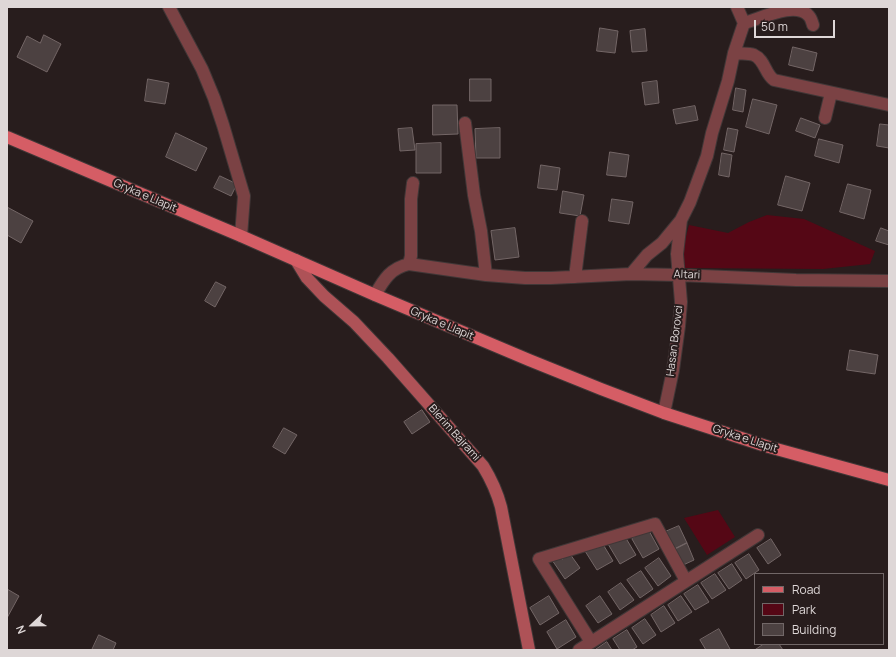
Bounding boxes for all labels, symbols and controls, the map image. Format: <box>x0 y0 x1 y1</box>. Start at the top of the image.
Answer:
scale bar <box>756 12 837 38</box>
text: 50 m <box>761 18 788 35</box>
street label: Gryka e Llapit <box>111 177 179 215</box>
street label: Altari <box>673 268 701 282</box>
street label: Gryka e Llapit <box>408 305 476 343</box>
street label: Hasan Borovci <box>664 305 686 377</box>
street label: Blerim Bajrami <box>425 402 483 464</box>
street label: Gryka e Llapit <box>711 422 779 456</box>
legend <box>754 573 884 645</box>
text: Road <box>792 581 820 598</box>
text: Park <box>792 601 816 618</box>
north arrow <box>12 605 52 645</box>
text: Building <box>792 621 836 638</box>
text: N <box>12 623 29 636</box>

